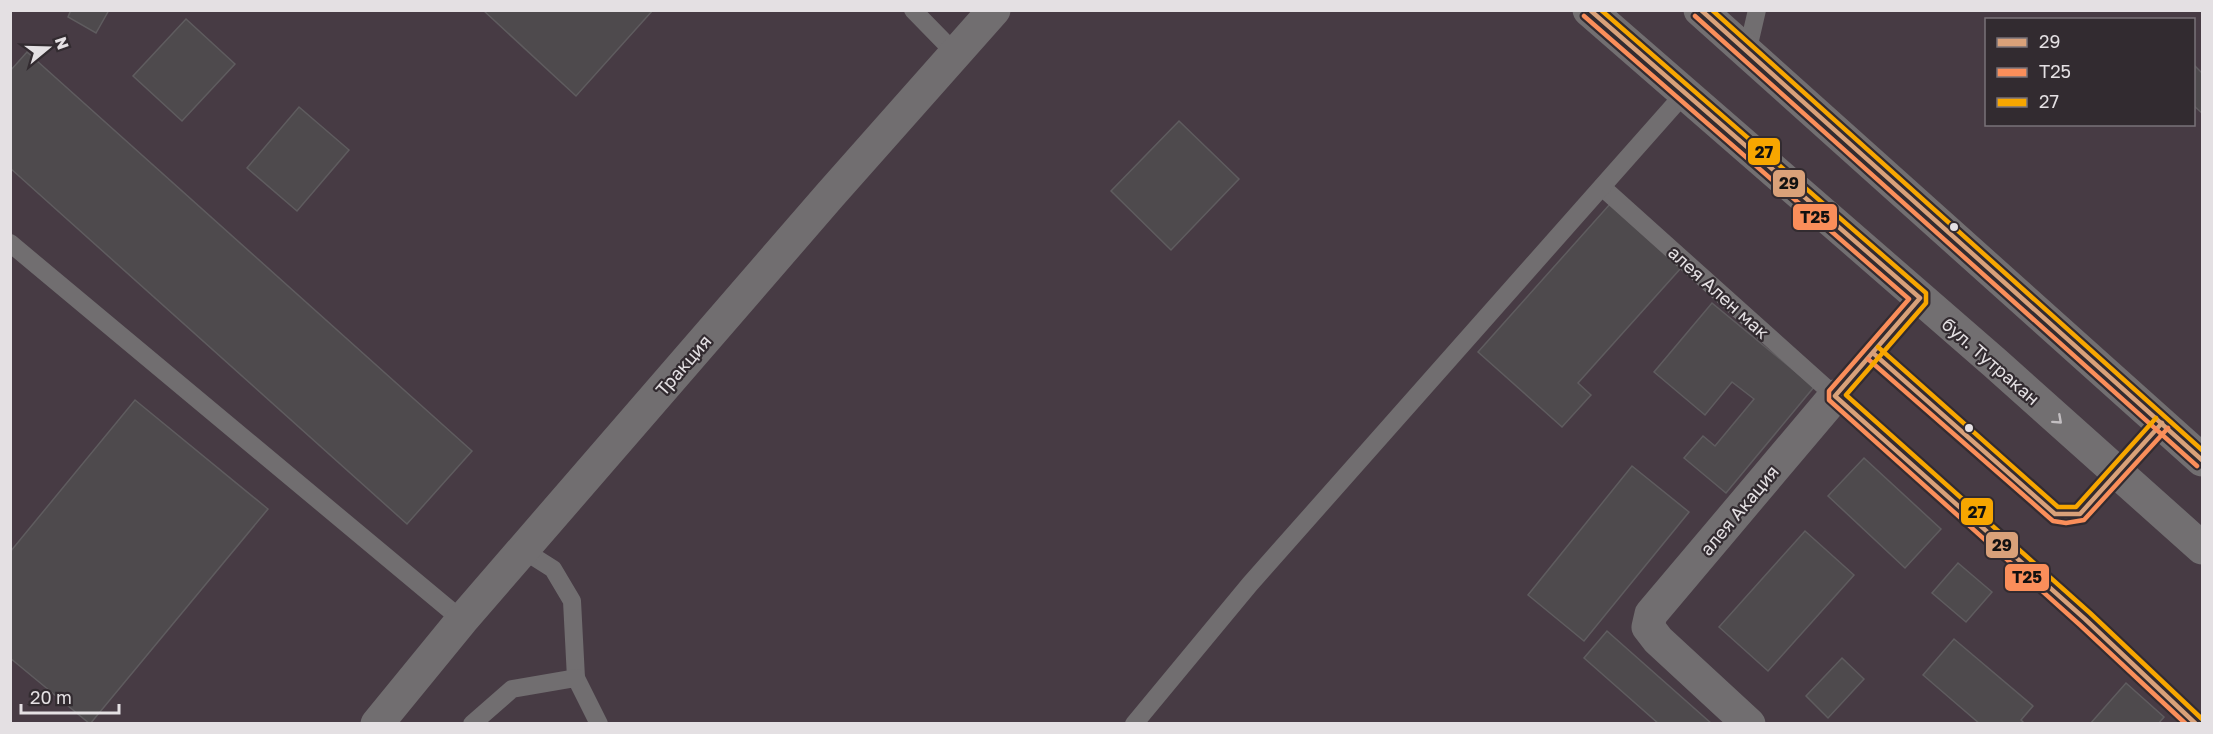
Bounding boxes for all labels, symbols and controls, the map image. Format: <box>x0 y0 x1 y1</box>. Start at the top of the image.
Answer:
north arrow <box>18 18 78 78</box>
legend <box>1985 18 2195 126</box>
text: 29 <box>2039 30 2060 52</box>
text: N <box>51 34 74 52</box>
text: Т25 <box>2039 60 2071 82</box>
text: 27 <box>2039 90 2059 112</box>
line badge: 27 <box>1747 137 1781 166</box>
text: 27 <box>1755 142 1774 162</box>
line badge: 29 <box>1772 169 1806 198</box>
text: 29 <box>1779 173 1799 193</box>
line badge: Т25 <box>1792 203 1838 231</box>
text: Т25 <box>1800 207 1830 227</box>
unlabelled marker <box>1948 221 1960 233</box>
street label: алея Ален мак <box>1664 241 1774 343</box>
street label: бул. Тутракан <box>1938 313 2044 409</box>
street label: Тракция <box>651 330 715 400</box>
one-way arrow <box>2051 413 2062 424</box>
unlabelled marker <box>1963 422 1975 434</box>
street label: алея Акация <box>1695 461 1783 559</box>
line badge: 27 <box>1960 497 1994 526</box>
text: 27 <box>1968 502 1987 522</box>
line badge: 29 <box>1985 531 2019 559</box>
text: 29 <box>1992 535 2012 555</box>
line badge: Т25 <box>2004 563 2050 592</box>
text: Т25 <box>2012 567 2042 587</box>
scale bar <box>21 677 118 715</box>
text: 20 m <box>30 686 72 708</box>

